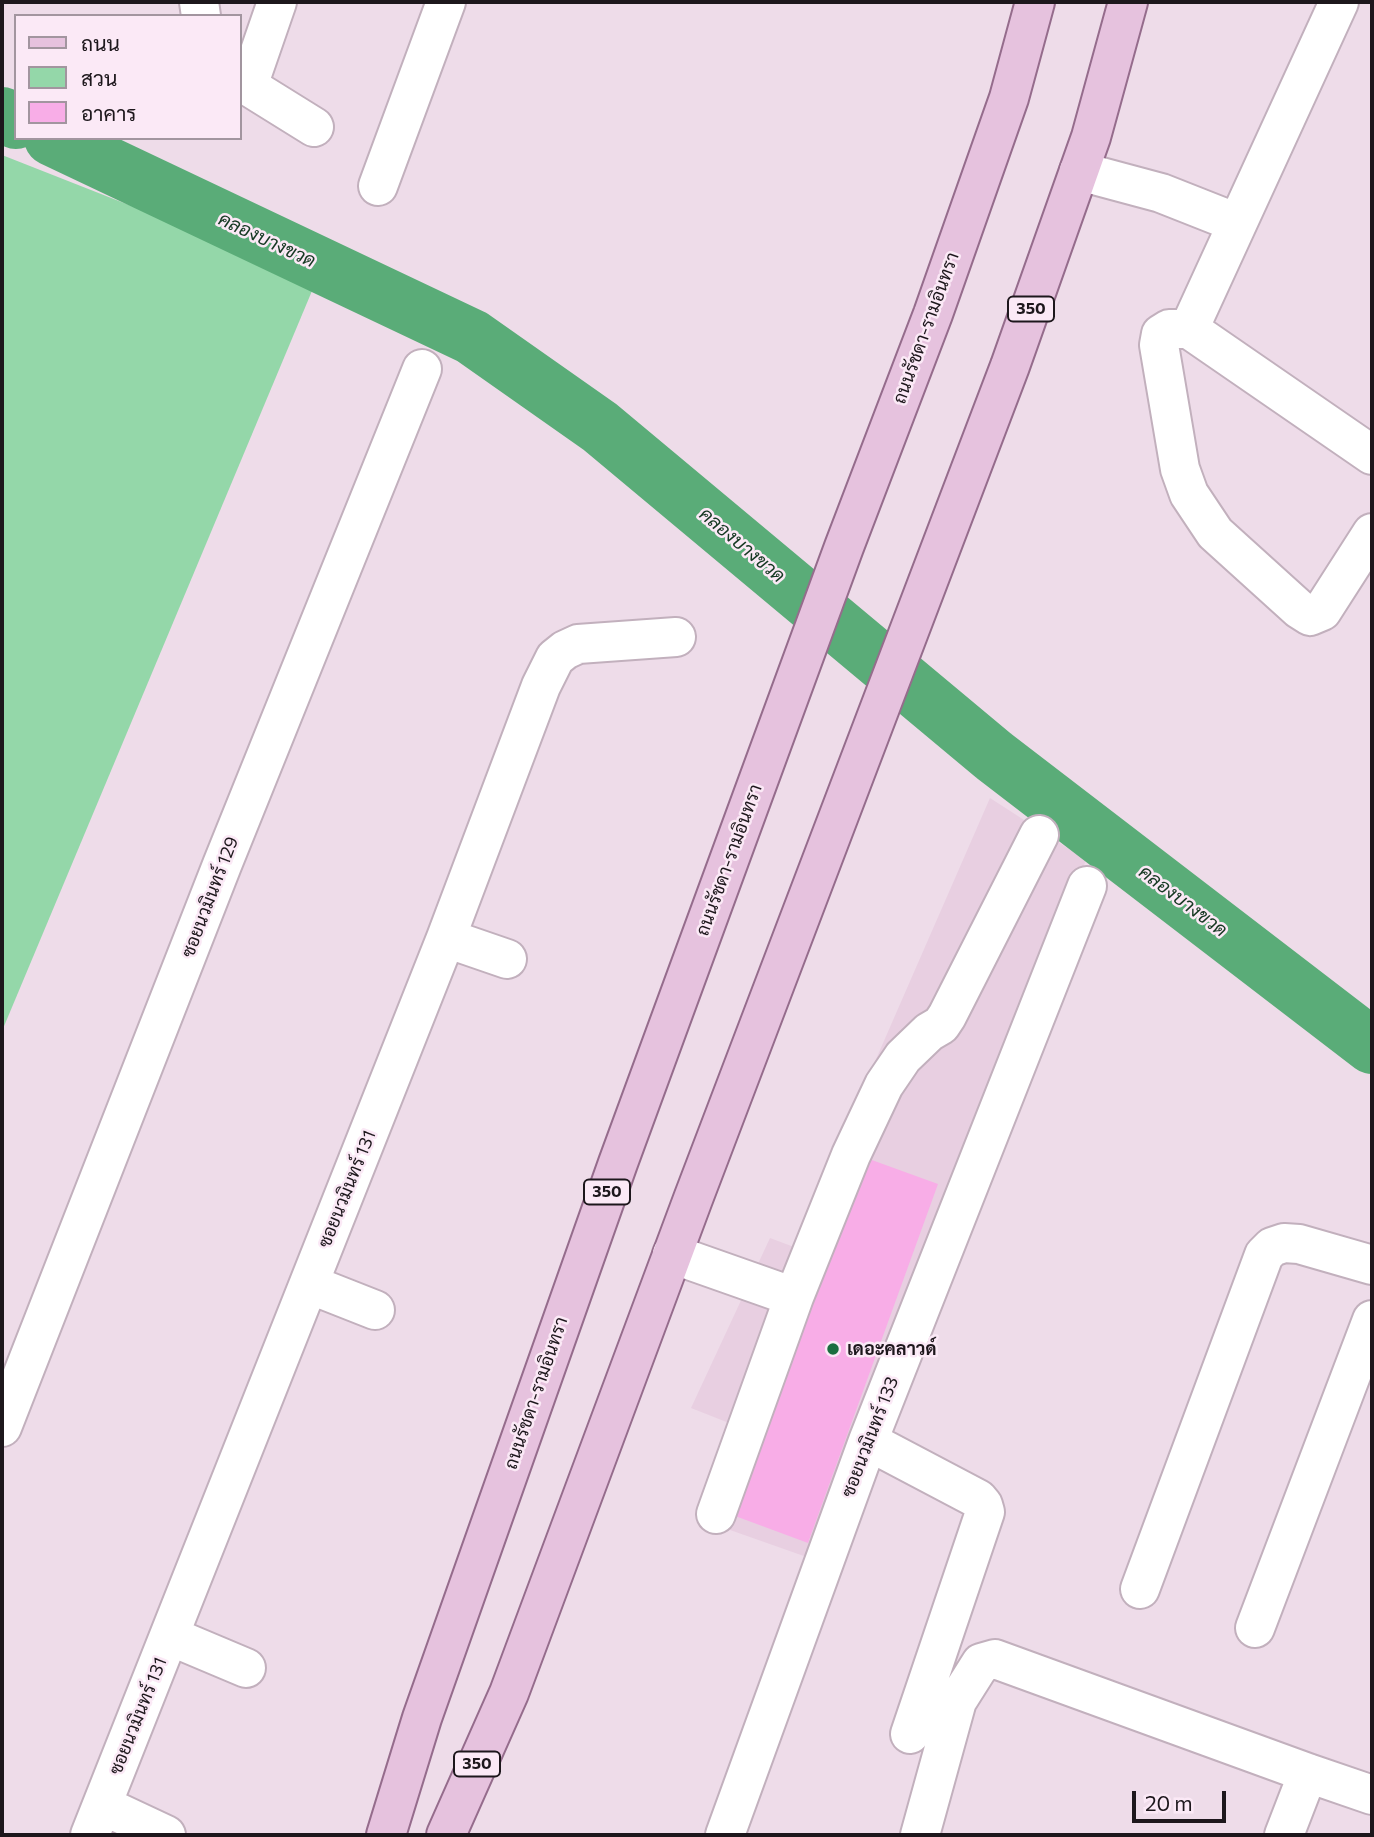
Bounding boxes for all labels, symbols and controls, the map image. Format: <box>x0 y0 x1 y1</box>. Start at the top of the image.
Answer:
legend <box>14 14 242 140</box>
text: ถนน <box>81 30 120 55</box>
text: สวน <box>81 65 117 90</box>
text: อาคาร <box>81 100 137 125</box>
water label: คลองบางขวด <box>215 208 319 272</box>
street label: ถนนรัชดา-รามอินทรา <box>889 249 963 407</box>
road number: 350 <box>1008 296 1054 322</box>
water label: คลองบางขวด <box>695 503 789 587</box>
street label: ถนนรัชดา-รามอินทรา <box>692 781 766 939</box>
street label: ซอยนวมินทร์ 129 <box>177 834 243 960</box>
water label: คลองบางขวด <box>1134 860 1232 942</box>
street label: ซอยนวมินทร์ 131 <box>314 1127 380 1251</box>
road number: 350 <box>584 1180 630 1204</box>
street label: ถนนรัชดา-รามอินทรา <box>500 1314 572 1472</box>
place label: เดอะคลาวด์ <box>847 1338 936 1360</box>
marker: เดอะคลาวด์ <box>825 1341 841 1357</box>
street label: ซอยนวมินทร์ 133 <box>837 1374 903 1500</box>
street label: ซอยนวมินทร์ 131 <box>105 1654 171 1778</box>
road number: 350 <box>454 1752 500 1776</box>
scale bar <box>1136 1778 1230 1822</box>
text: 20 m <box>1145 1790 1193 1815</box>

